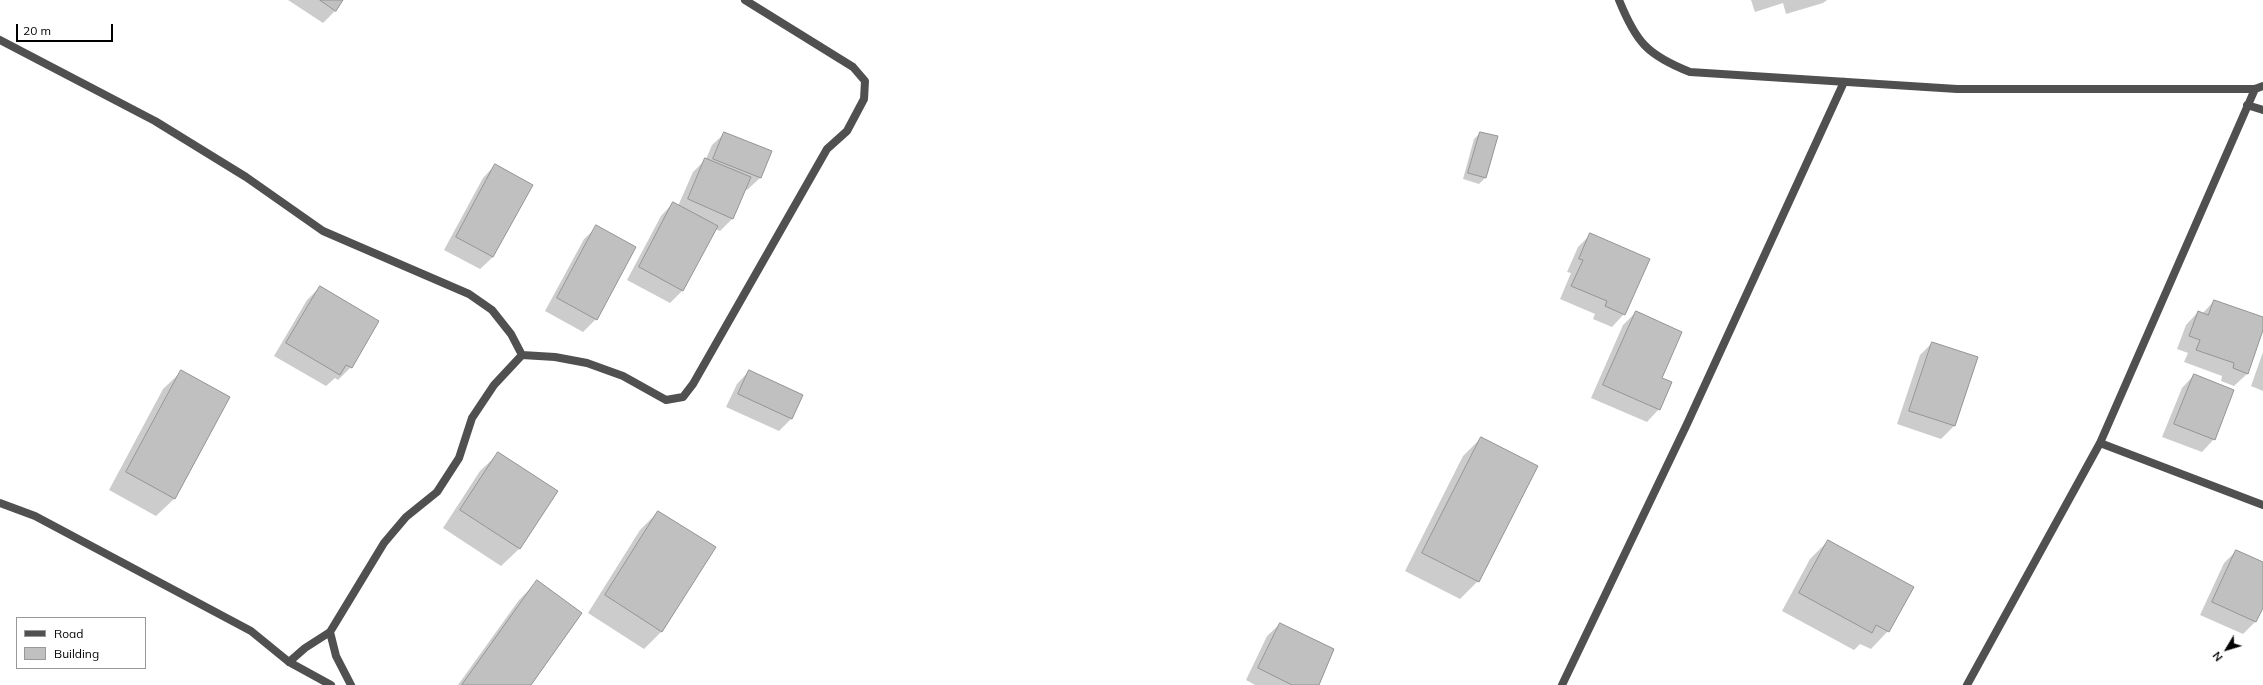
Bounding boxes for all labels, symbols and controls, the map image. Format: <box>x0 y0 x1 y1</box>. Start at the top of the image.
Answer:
scale bar <box>18 16 115 42</box>
text: 20 m <box>23 23 51 38</box>
legend <box>16 617 146 669</box>
text: Road <box>54 626 83 641</box>
north arrow <box>2207 629 2247 669</box>
text: Building <box>54 646 99 661</box>
text: N <box>2209 649 2226 664</box>

